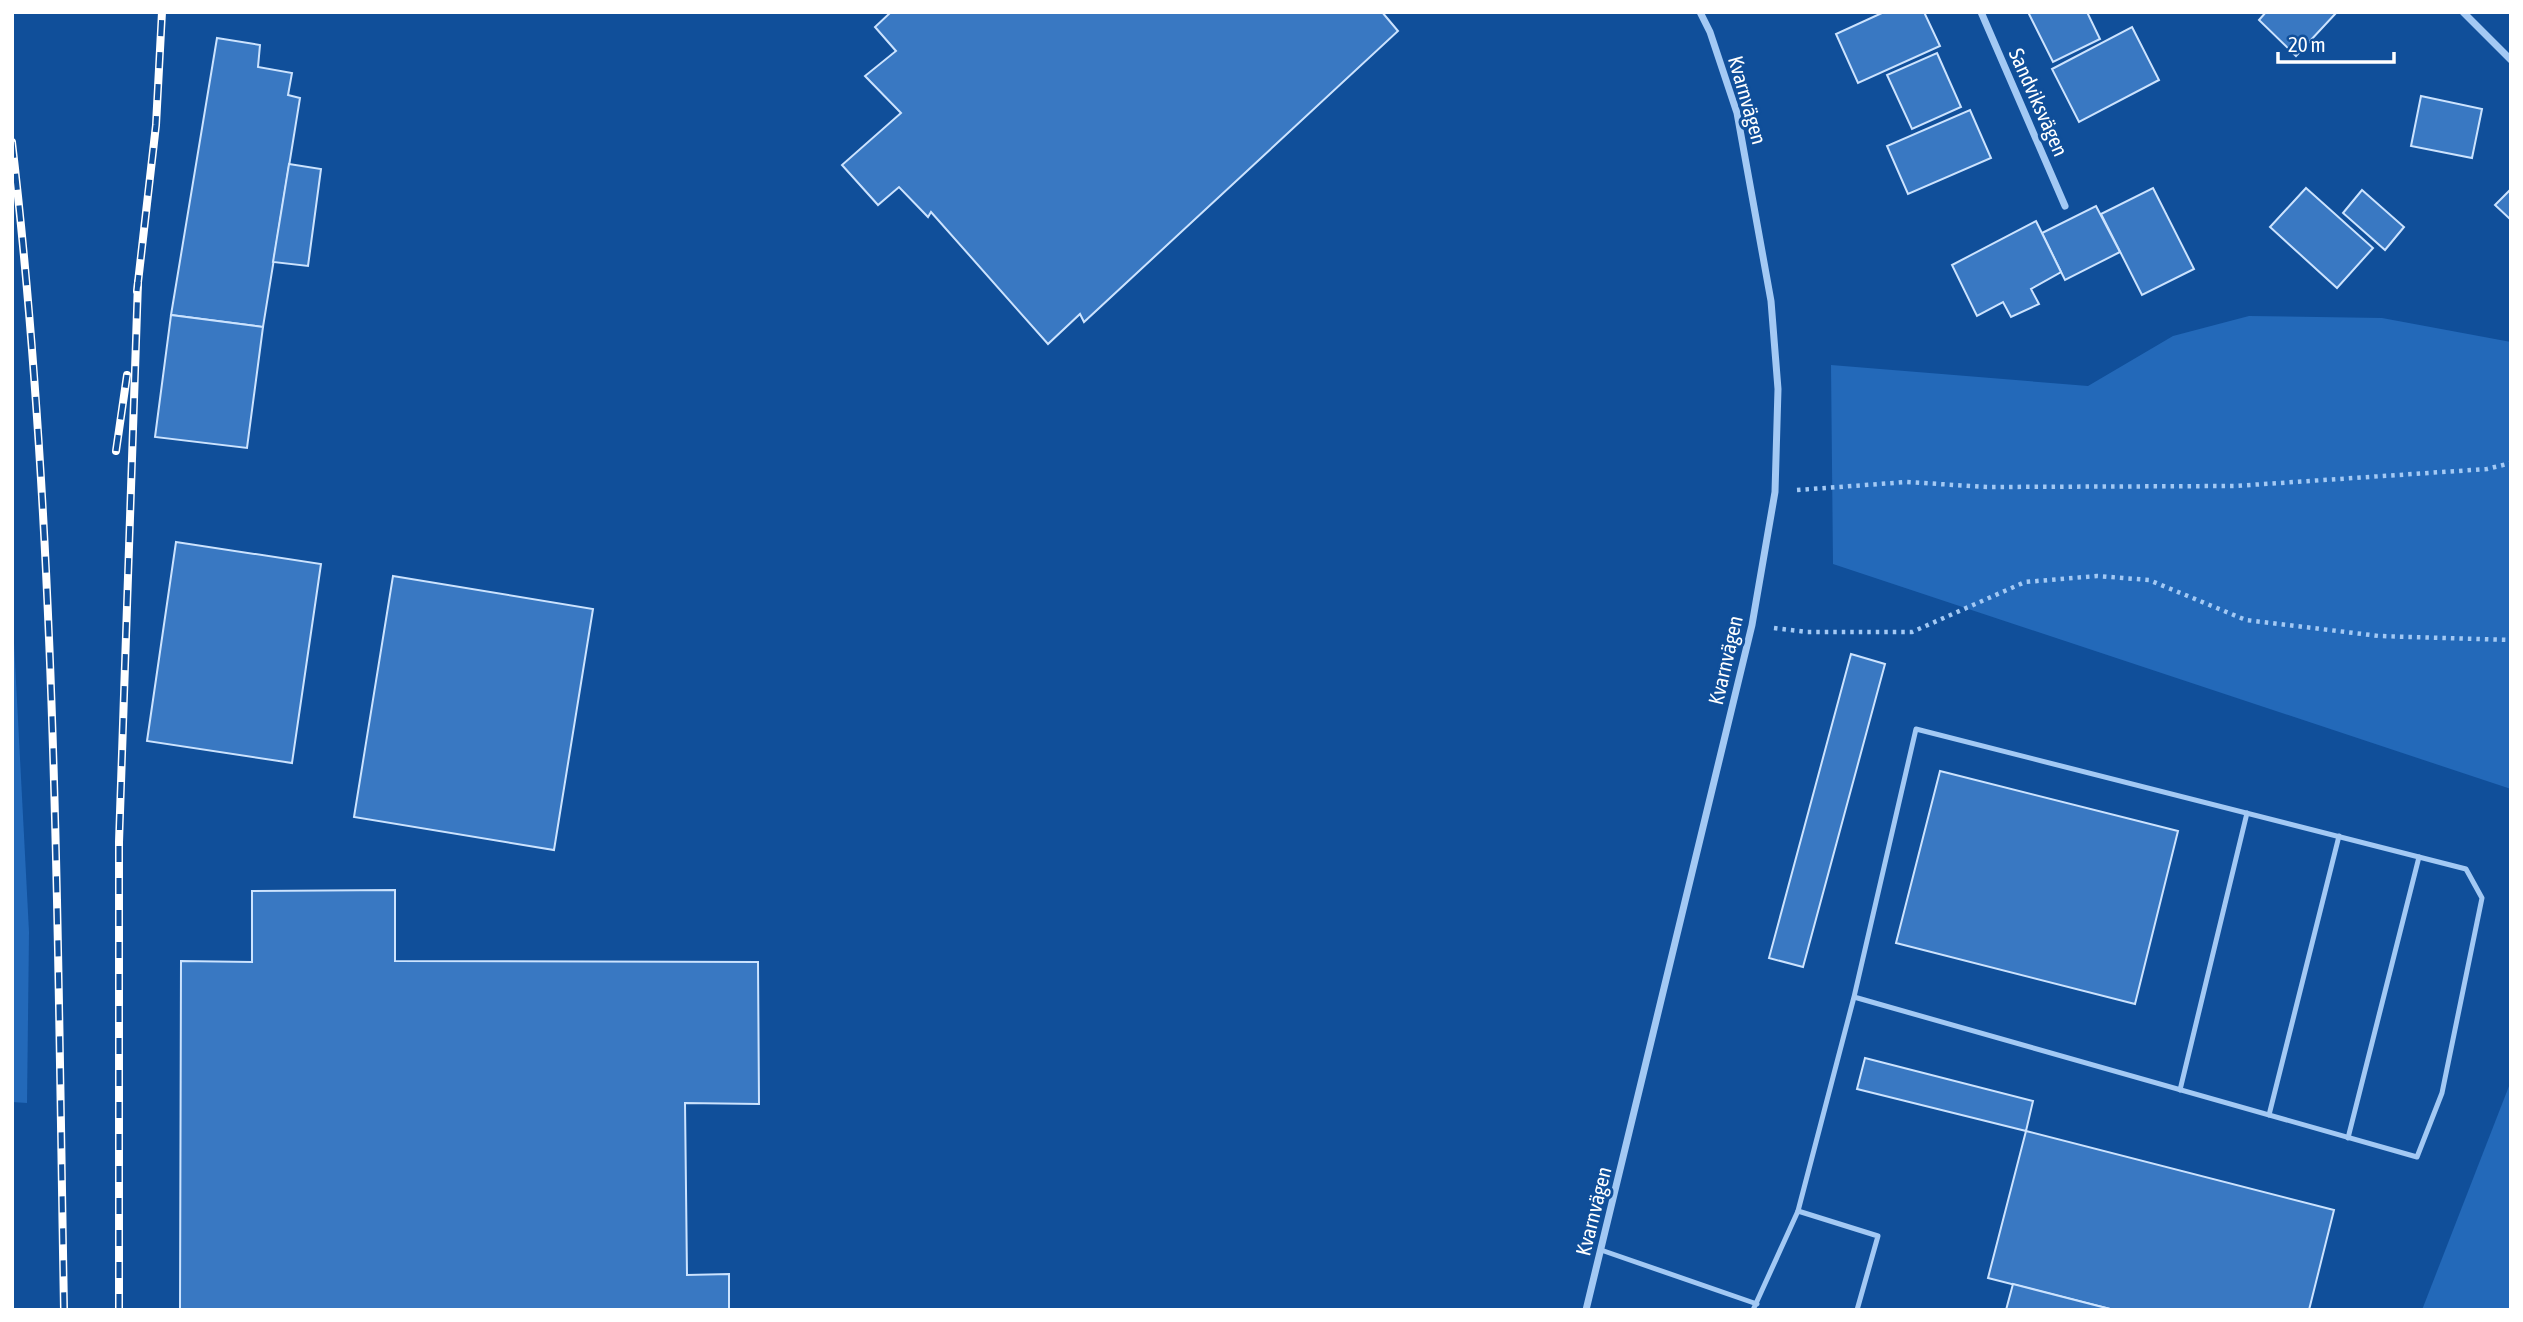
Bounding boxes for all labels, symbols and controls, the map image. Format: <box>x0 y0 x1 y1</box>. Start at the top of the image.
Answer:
scale bar <box>2278 21 2394 65</box>
text: 20 m <box>2288 32 2326 56</box>
street label: Sandviksvägen <box>2005 44 2073 160</box>
street label: Kvarnvägen <box>1724 53 1772 147</box>
street label: Kvarnvägen <box>1703 613 1747 707</box>
street label: Kvarnvägen <box>1570 1164 1616 1258</box>

